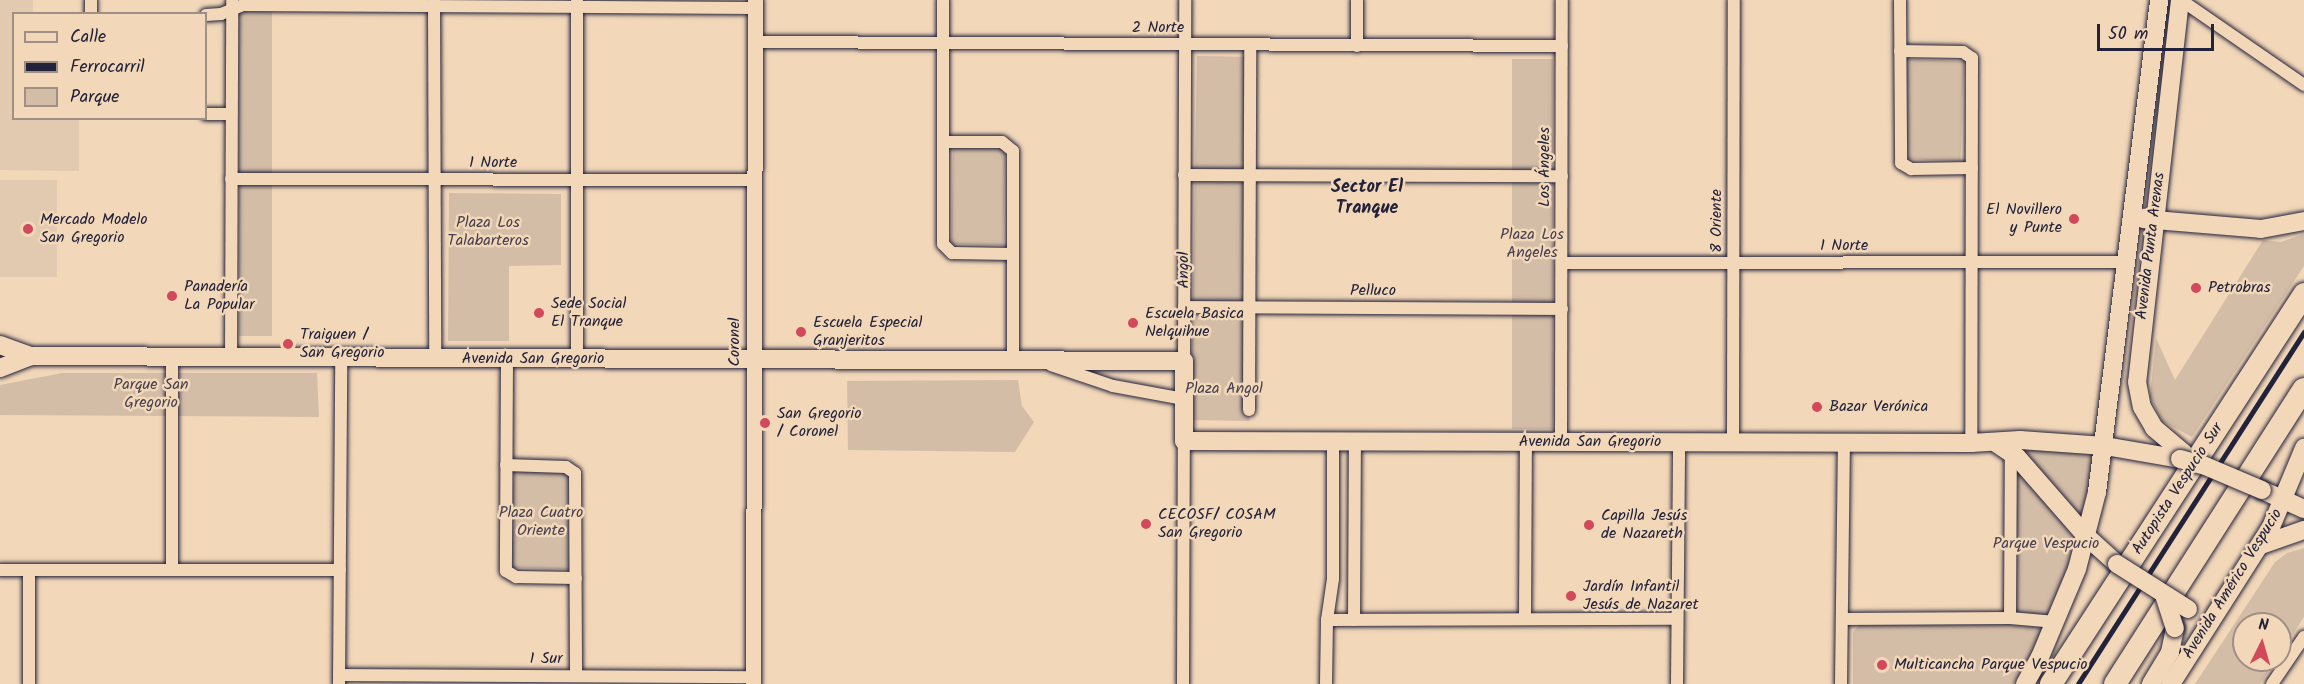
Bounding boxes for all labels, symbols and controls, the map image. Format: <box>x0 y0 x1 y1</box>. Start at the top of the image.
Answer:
legend <box>12 12 207 120</box>
scale bar <box>2100 12 2217 50</box>
street label: 2 Norte <box>1132 18 1184 38</box>
text: 50 m <box>2108 20 2148 49</box>
text: Calle <box>70 23 106 52</box>
text: Ferrocarril <box>70 53 145 82</box>
text: Parque <box>70 83 119 112</box>
street label: Los Ángeles <box>1535 127 1555 207</box>
street label: 1 Norte <box>469 153 517 173</box>
street label: Avenida Punta Arenas <box>2132 171 2170 321</box>
district label: Sector El Tranque <box>1331 178 1403 220</box>
street label: 8 Oriente <box>1707 189 1727 253</box>
place label: El Novillero y Punte <box>1986 200 2062 238</box>
place label: Mercado Modelo San Gregorio <box>40 210 148 248</box>
marker: El Novillero y Punte <box>2067 212 2081 226</box>
park label: Plaza Los Talabarteros <box>447 213 529 251</box>
marker: Mercado Modelo San Gregorio <box>21 222 35 236</box>
park label: Plaza Los Angeles <box>1500 225 1564 263</box>
street label: 1 Norte <box>1820 236 1868 256</box>
street label: Angol <box>1174 251 1194 289</box>
place label: Panadería La Popular <box>184 277 255 315</box>
place label: Petrobras <box>2208 278 2271 298</box>
street label: Pelluco <box>1350 281 1396 301</box>
marker: Petrobras <box>2189 281 2203 295</box>
marker: Panadería La Popular <box>165 289 179 303</box>
place label: Sede Social El Tranque <box>551 294 626 332</box>
place label: Escuela Basica Nelquihue <box>1145 304 1244 342</box>
marker: Sede Social El Tranque <box>532 306 546 320</box>
place label: Escuela Especial Granjeritos <box>813 313 922 351</box>
marker: Escuela Basica Nelquihue <box>1126 316 1140 330</box>
street label: Coronel <box>725 317 745 367</box>
place label: Traiguen / San Gregorio <box>300 325 384 363</box>
marker: Escuela Especial Granjeritos <box>794 325 808 339</box>
marker: Traiguen / San Gregorio <box>281 337 295 351</box>
street label: Avenida San Gregorio <box>462 349 604 369</box>
park label: Parque San Gregorio <box>114 375 188 413</box>
park label: Plaza Angol <box>1185 379 1263 399</box>
place label: Bazar Verónica <box>1829 397 1928 417</box>
marker: Bazar Verónica <box>1810 400 1824 414</box>
place label: San Gregorio / Coronel <box>777 404 861 442</box>
marker: San Gregorio / Coronel <box>758 416 772 430</box>
street label: Autopista Vespucio Sur <box>2128 420 2228 558</box>
street label: Avenida San Gregorio <box>1519 432 1661 452</box>
park label: Plaza Cuatro Oriente <box>499 503 583 541</box>
place label: CECOSF/ COSAM San Gregorio <box>1158 505 1276 543</box>
street label: Avenida Américo Vespucio <box>2179 505 2287 663</box>
place label: Capilla Jesús de Nazareth <box>1601 506 1687 544</box>
marker: CECOSF/ COSAM San Gregorio <box>1139 517 1153 531</box>
marker: Capilla Jesús de Nazareth <box>1582 518 1596 532</box>
park label: Parque Vespucio <box>1993 534 2099 554</box>
place label: Jardín Infantil Jesús de Nazaret <box>1583 577 1699 615</box>
marker: Jardín Infantil Jesús de Nazaret <box>1564 589 1578 603</box>
north arrow <box>2232 612 2292 672</box>
text: N <box>2257 613 2270 638</box>
street label: 1 Sur <box>530 649 562 669</box>
place label: Multicancha Parque Vespucio <box>1894 655 2087 675</box>
marker: Multicancha Parque Vespucio <box>1875 658 1889 672</box>

